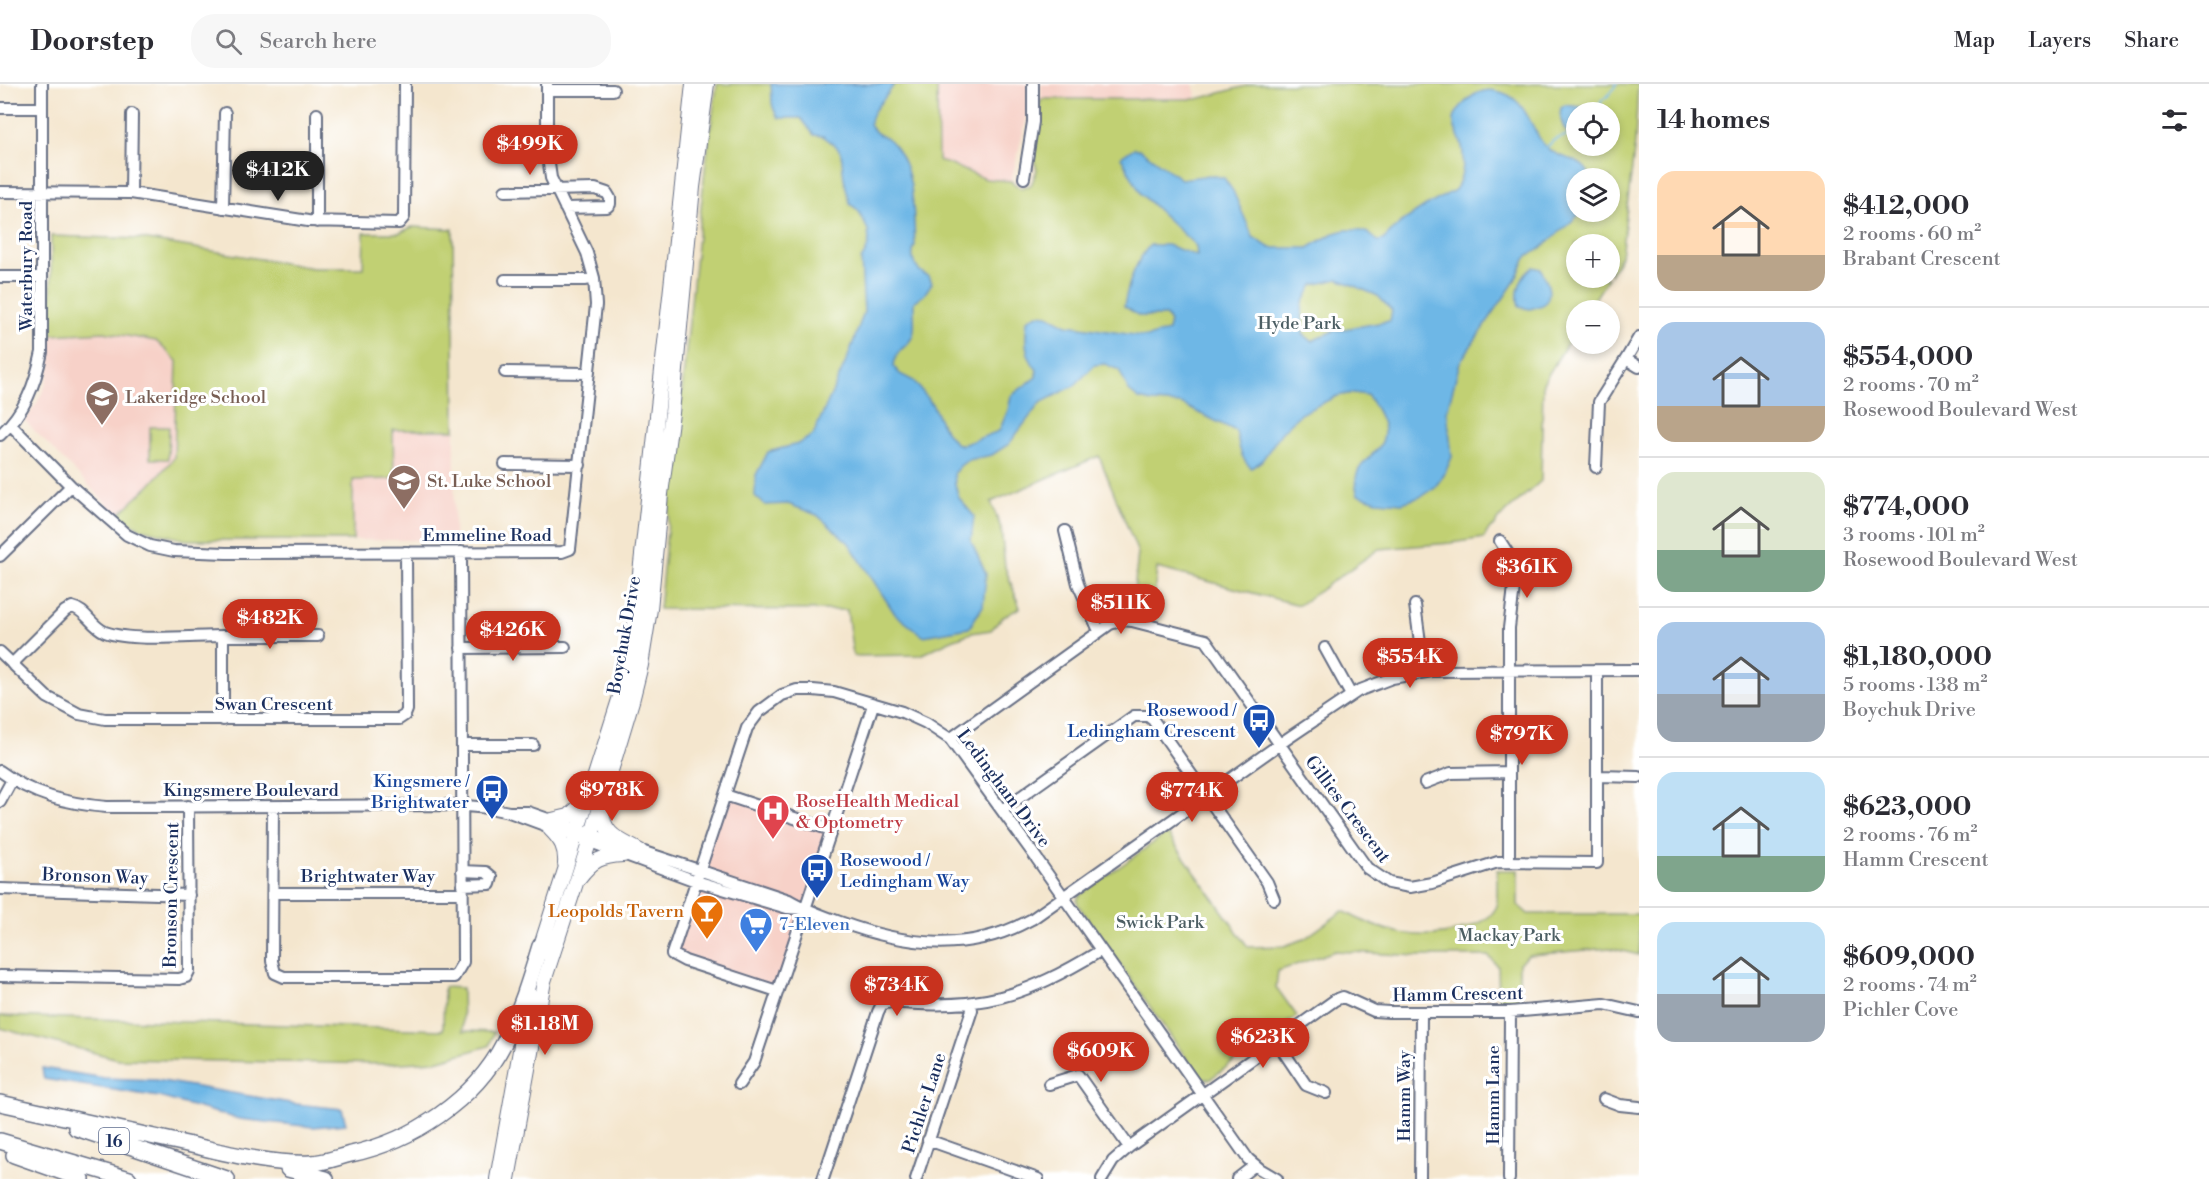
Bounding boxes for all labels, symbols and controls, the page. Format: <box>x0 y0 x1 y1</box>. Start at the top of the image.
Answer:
search box <box>191 14 611 68</box>
text: Doorstep <box>30 24 155 59</box>
icon: search <box>212 25 245 58</box>
text: Search here <box>260 28 377 55</box>
text: Map <box>1954 28 1995 54</box>
text: Layers <box>2028 28 2091 54</box>
text: Share <box>2124 28 2179 54</box>
map controls <box>1566 102 1620 354</box>
button: locate <box>1566 102 1620 156</box>
text: 14 homes <box>1657 104 1770 136</box>
icon: filters <box>2158 104 2191 137</box>
pin: $499K <box>488 125 572 176</box>
text: $499K <box>497 132 563 157</box>
pin: $412K <box>236 151 320 202</box>
text: $412K <box>246 158 310 183</box>
button: layers <box>1566 168 1620 222</box>
text: $412,000 <box>1843 190 1970 222</box>
icon: home <box>1705 195 1777 267</box>
street label: Waterbury Road <box>15 200 38 332</box>
text: 2 rooms · 60 m² <box>1843 222 1981 247</box>
button: + <box>1566 234 1620 288</box>
text: Brabant Crescent <box>1843 247 2001 272</box>
button: − <box>1566 300 1620 354</box>
park label: Hyde Park <box>1257 312 1342 335</box>
text: $554,000 <box>1843 341 1973 373</box>
icon: home <box>1705 346 1777 418</box>
text: 2 rooms · 70 m² <box>1843 373 1979 398</box>
school or university icon: Lakeridge School <box>84 379 120 426</box>
place label: Lakeridge School <box>125 386 267 409</box>
text: Rosewood Boulevard West <box>1843 398 2078 423</box>
school or university icon: St. Luke School <box>386 463 422 510</box>
place label: St. Luke School <box>427 470 552 493</box>
text: $774,000 <box>1843 491 1969 523</box>
icon: home <box>1705 496 1777 568</box>
text: 3 rooms · 101 m² <box>1843 523 1985 548</box>
street label: Emmeline Road <box>422 524 553 547</box>
pin: $361K <box>1485 548 1569 599</box>
text: Rosewood Boulevard West <box>1843 548 2078 573</box>
text: $361K <box>1496 555 1558 580</box>
street label: Boychuk Drive <box>603 574 646 697</box>
pin: $511K <box>1079 584 1163 635</box>
text: $511K <box>1091 591 1151 616</box>
pin: $482K <box>228 599 312 650</box>
text: $482K <box>237 606 303 631</box>
pin: $426K <box>471 611 555 662</box>
text: $426K <box>480 618 546 643</box>
pin: $554K <box>1368 638 1452 689</box>
text: $1,180,000 <box>1843 641 1992 673</box>
text: $554K <box>1377 645 1443 670</box>
icon: home <box>1705 646 1777 718</box>
text: 5 rooms · 138 m² <box>1843 673 1987 698</box>
street label: Swan Crescent <box>215 693 334 716</box>
text: Boychuk Drive <box>1843 698 1976 723</box>
place label: Rosewood / Ledingham Crescent <box>1067 699 1238 743</box>
bus stop icon: Rosewood / Ledingham Crescent <box>1241 702 1277 749</box>
pin: $797K <box>1480 715 1564 766</box>
text: $797K <box>1490 722 1554 747</box>
street label: Ledingham Drive <box>952 725 1056 852</box>
street label: Gillies Crescent <box>1300 751 1396 868</box>
place label: Kingsmere / Brightwater <box>370 770 471 814</box>
pin: $978K <box>570 771 654 822</box>
pin: $774K <box>1150 772 1234 823</box>
bus stop icon: Kingsmere / Brightwater <box>474 773 510 820</box>
text: $978K <box>580 778 644 803</box>
street label: Kingsmere Boulevard <box>163 779 340 802</box>
text: $774K <box>1160 779 1224 804</box>
place label: RoseHealth Medical & Optometry <box>796 790 960 834</box>
text: $623,000 <box>1843 791 1971 823</box>
hospital icon: RoseHealth Medical & Optometry <box>755 793 791 840</box>
icon: home <box>1705 796 1777 868</box>
street label: Bronson Crescent <box>159 821 184 969</box>
text: 2 rooms · 76 m² <box>1843 823 1977 848</box>
text: Hamm Crescent <box>1843 848 1989 873</box>
place label: Rosewood / Ledingham Way <box>840 849 970 893</box>
bus stop icon: Rosewood / Ledingham Way <box>799 852 835 899</box>
street label: Bronson Way <box>40 863 149 890</box>
street label: Brightwater Way <box>300 865 435 888</box>
bar icon: Leopolds Tavern <box>689 893 725 940</box>
place label: Leopolds Tavern <box>548 900 684 923</box>
supermarket icon: 7-Eleven <box>738 906 774 953</box>
park label: Swick Park <box>1116 911 1206 934</box>
place label: 7-Eleven <box>779 913 850 936</box>
park label: Mackay Park <box>1458 924 1562 947</box>
text: $609,000 <box>1843 941 1975 973</box>
icon: home <box>1705 946 1777 1018</box>
pin: $734K <box>855 966 939 1017</box>
text: $734K <box>864 973 930 998</box>
text: 2 rooms · 74 m² <box>1843 973 1977 998</box>
street label: Hamm Crescent <box>1392 982 1524 1007</box>
text: Pichler Cove <box>1843 998 1958 1023</box>
pin: $1.18M <box>496 1005 594 1056</box>
text: $1.18M <box>511 1012 579 1037</box>
pin: $623K <box>1221 1018 1305 1069</box>
text: $623K <box>1230 1025 1296 1050</box>
pin: $609K <box>1059 1032 1143 1083</box>
text: $609K <box>1067 1039 1135 1064</box>
street label: Hamm Lane <box>1482 1045 1505 1145</box>
street label: Pichler Lane <box>897 1050 952 1156</box>
street label: Hamm Way <box>1393 1050 1416 1142</box>
road number: 16 <box>99 1128 129 1154</box>

